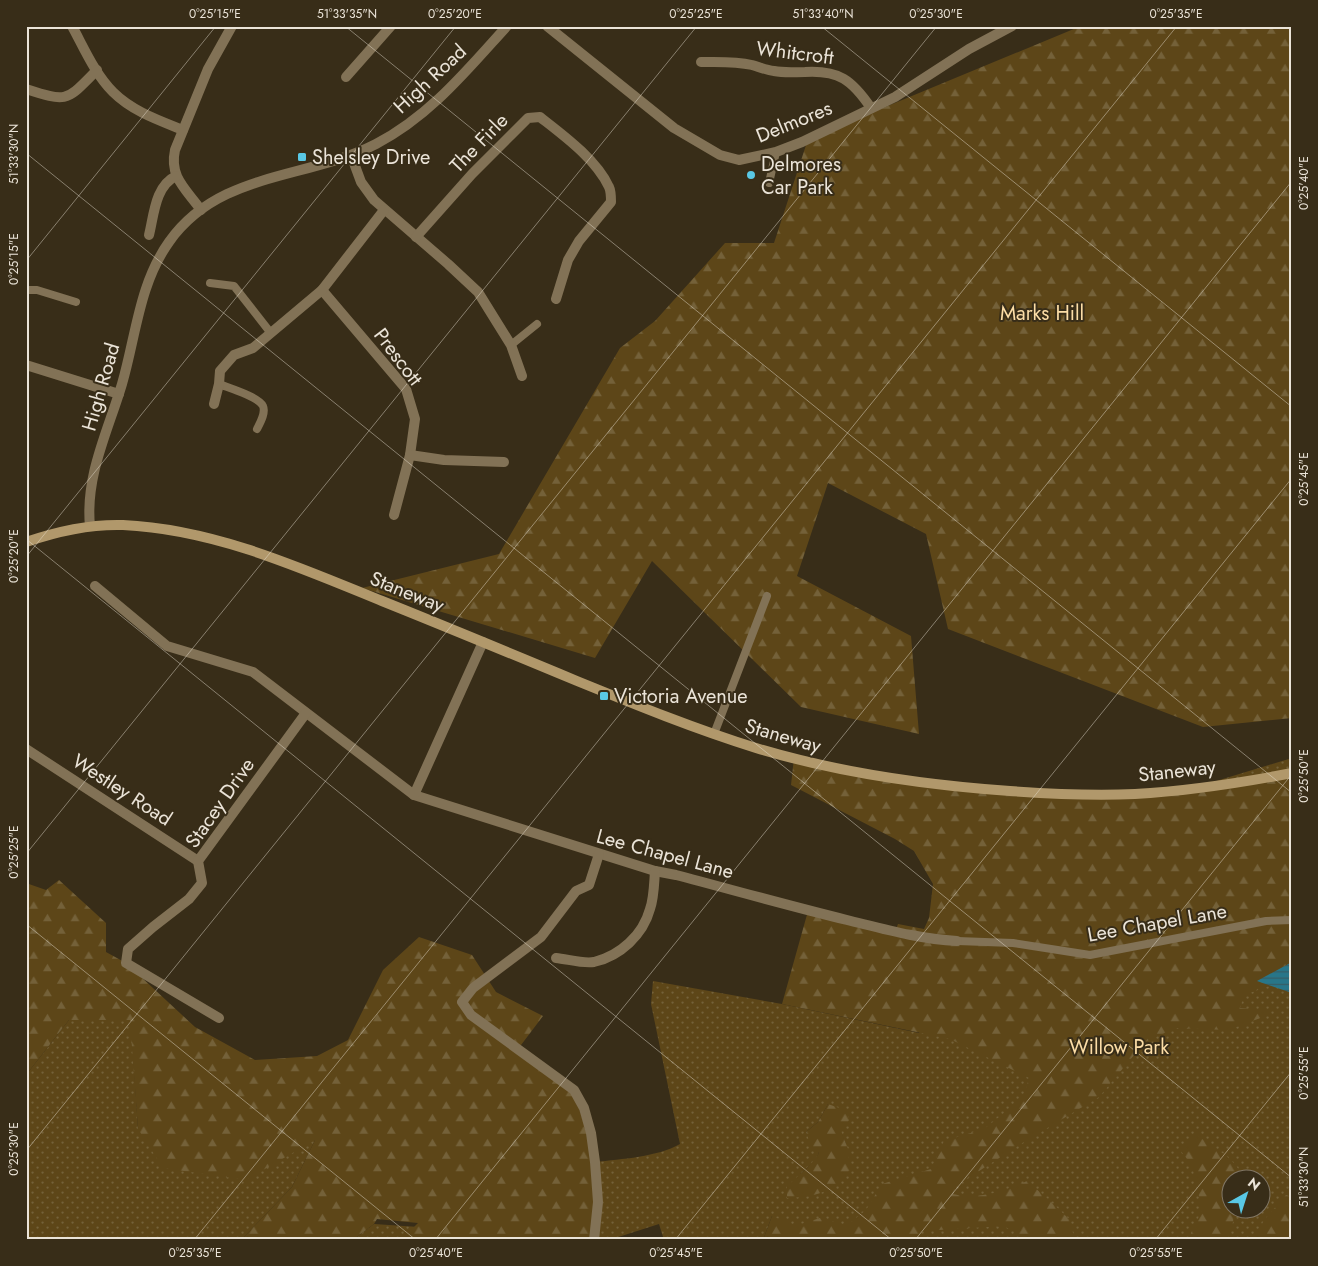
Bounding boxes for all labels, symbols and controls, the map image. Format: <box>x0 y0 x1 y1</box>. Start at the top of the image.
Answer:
text: 0°25'15"E <box>189 5 241 23</box>
text: 51°33'35"N <box>317 5 377 23</box>
text: 0°25'20"E <box>428 5 482 23</box>
text: 0°25'25"E <box>669 5 723 23</box>
text: 51°33'40"N <box>792 5 854 23</box>
text: 0°25'30"E <box>909 5 963 23</box>
text: 0°25'35"E <box>1149 5 1203 23</box>
street label: Whitcroft <box>755 34 836 72</box>
street label: High Road <box>387 38 473 120</box>
street label: Delmores <box>752 94 836 150</box>
street label: The Firle <box>443 107 515 179</box>
text: 51°33'30"N <box>5 124 23 184</box>
place label: Shelsley Drive <box>312 143 430 172</box>
place label: Delmores Car Park <box>761 150 841 202</box>
marker: Shelsley Drive <box>296 151 308 163</box>
text: 0°25'40"E <box>1295 156 1313 210</box>
marker: Delmores Car Park <box>745 169 757 181</box>
text: 0°25'15"E <box>5 233 23 285</box>
park label: Marks Hill <box>1000 299 1084 328</box>
street label: Prescott <box>367 322 429 392</box>
street label: High Road <box>75 339 127 435</box>
text: 0°25'45"E <box>1295 452 1313 506</box>
text: 0°25'20"E <box>5 529 23 583</box>
street label: Staneway <box>365 564 449 620</box>
place label: Victoria Avenue <box>614 682 748 711</box>
marker: Victoria Avenue <box>598 690 610 702</box>
street label: Staneway <box>742 711 825 761</box>
street label: Westley Road <box>66 747 178 833</box>
text: 0°25'50"E <box>1295 749 1313 803</box>
street label: Stacey Drive <box>178 752 262 854</box>
street label: Staneway <box>1137 752 1217 789</box>
street label: Lee Chapel Lane <box>593 822 737 886</box>
text: 0°25'25"E <box>5 825 23 879</box>
street label: Lee Chapel Lane <box>1085 896 1229 950</box>
park label: Willow Park <box>1069 1033 1169 1062</box>
text: 0°25'55"E <box>1295 1046 1313 1100</box>
text: 0°25'30"E <box>5 1122 23 1176</box>
text: 51°33'30"N <box>1295 1147 1313 1207</box>
north arrow <box>1220 1168 1270 1218</box>
text: N <box>1244 1173 1265 1195</box>
text: 0°25'35"E <box>168 1244 222 1262</box>
text: 0°25'40"E <box>409 1244 463 1262</box>
text: 0°25'45"E <box>649 1244 703 1262</box>
text: 0°25'50"E <box>889 1244 943 1262</box>
text: 0°25'55"E <box>1129 1244 1183 1262</box>

